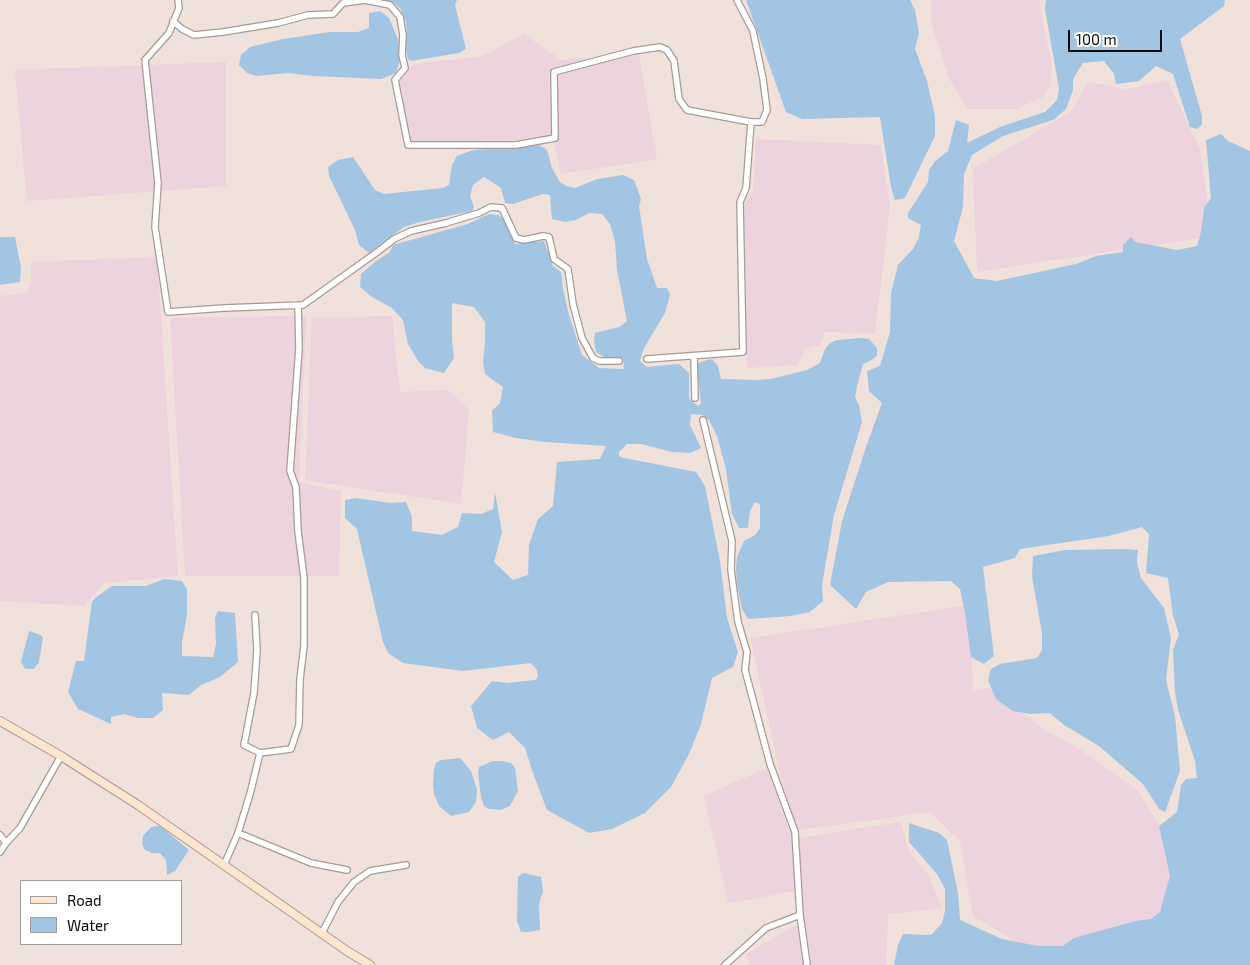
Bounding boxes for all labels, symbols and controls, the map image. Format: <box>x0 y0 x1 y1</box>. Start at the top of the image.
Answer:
scale bar <box>1070 20 1164 52</box>
text: 100 m <box>1076 30 1117 48</box>
legend <box>20 880 182 945</box>
text: Road <box>67 891 102 909</box>
text: Water <box>67 916 109 934</box>

